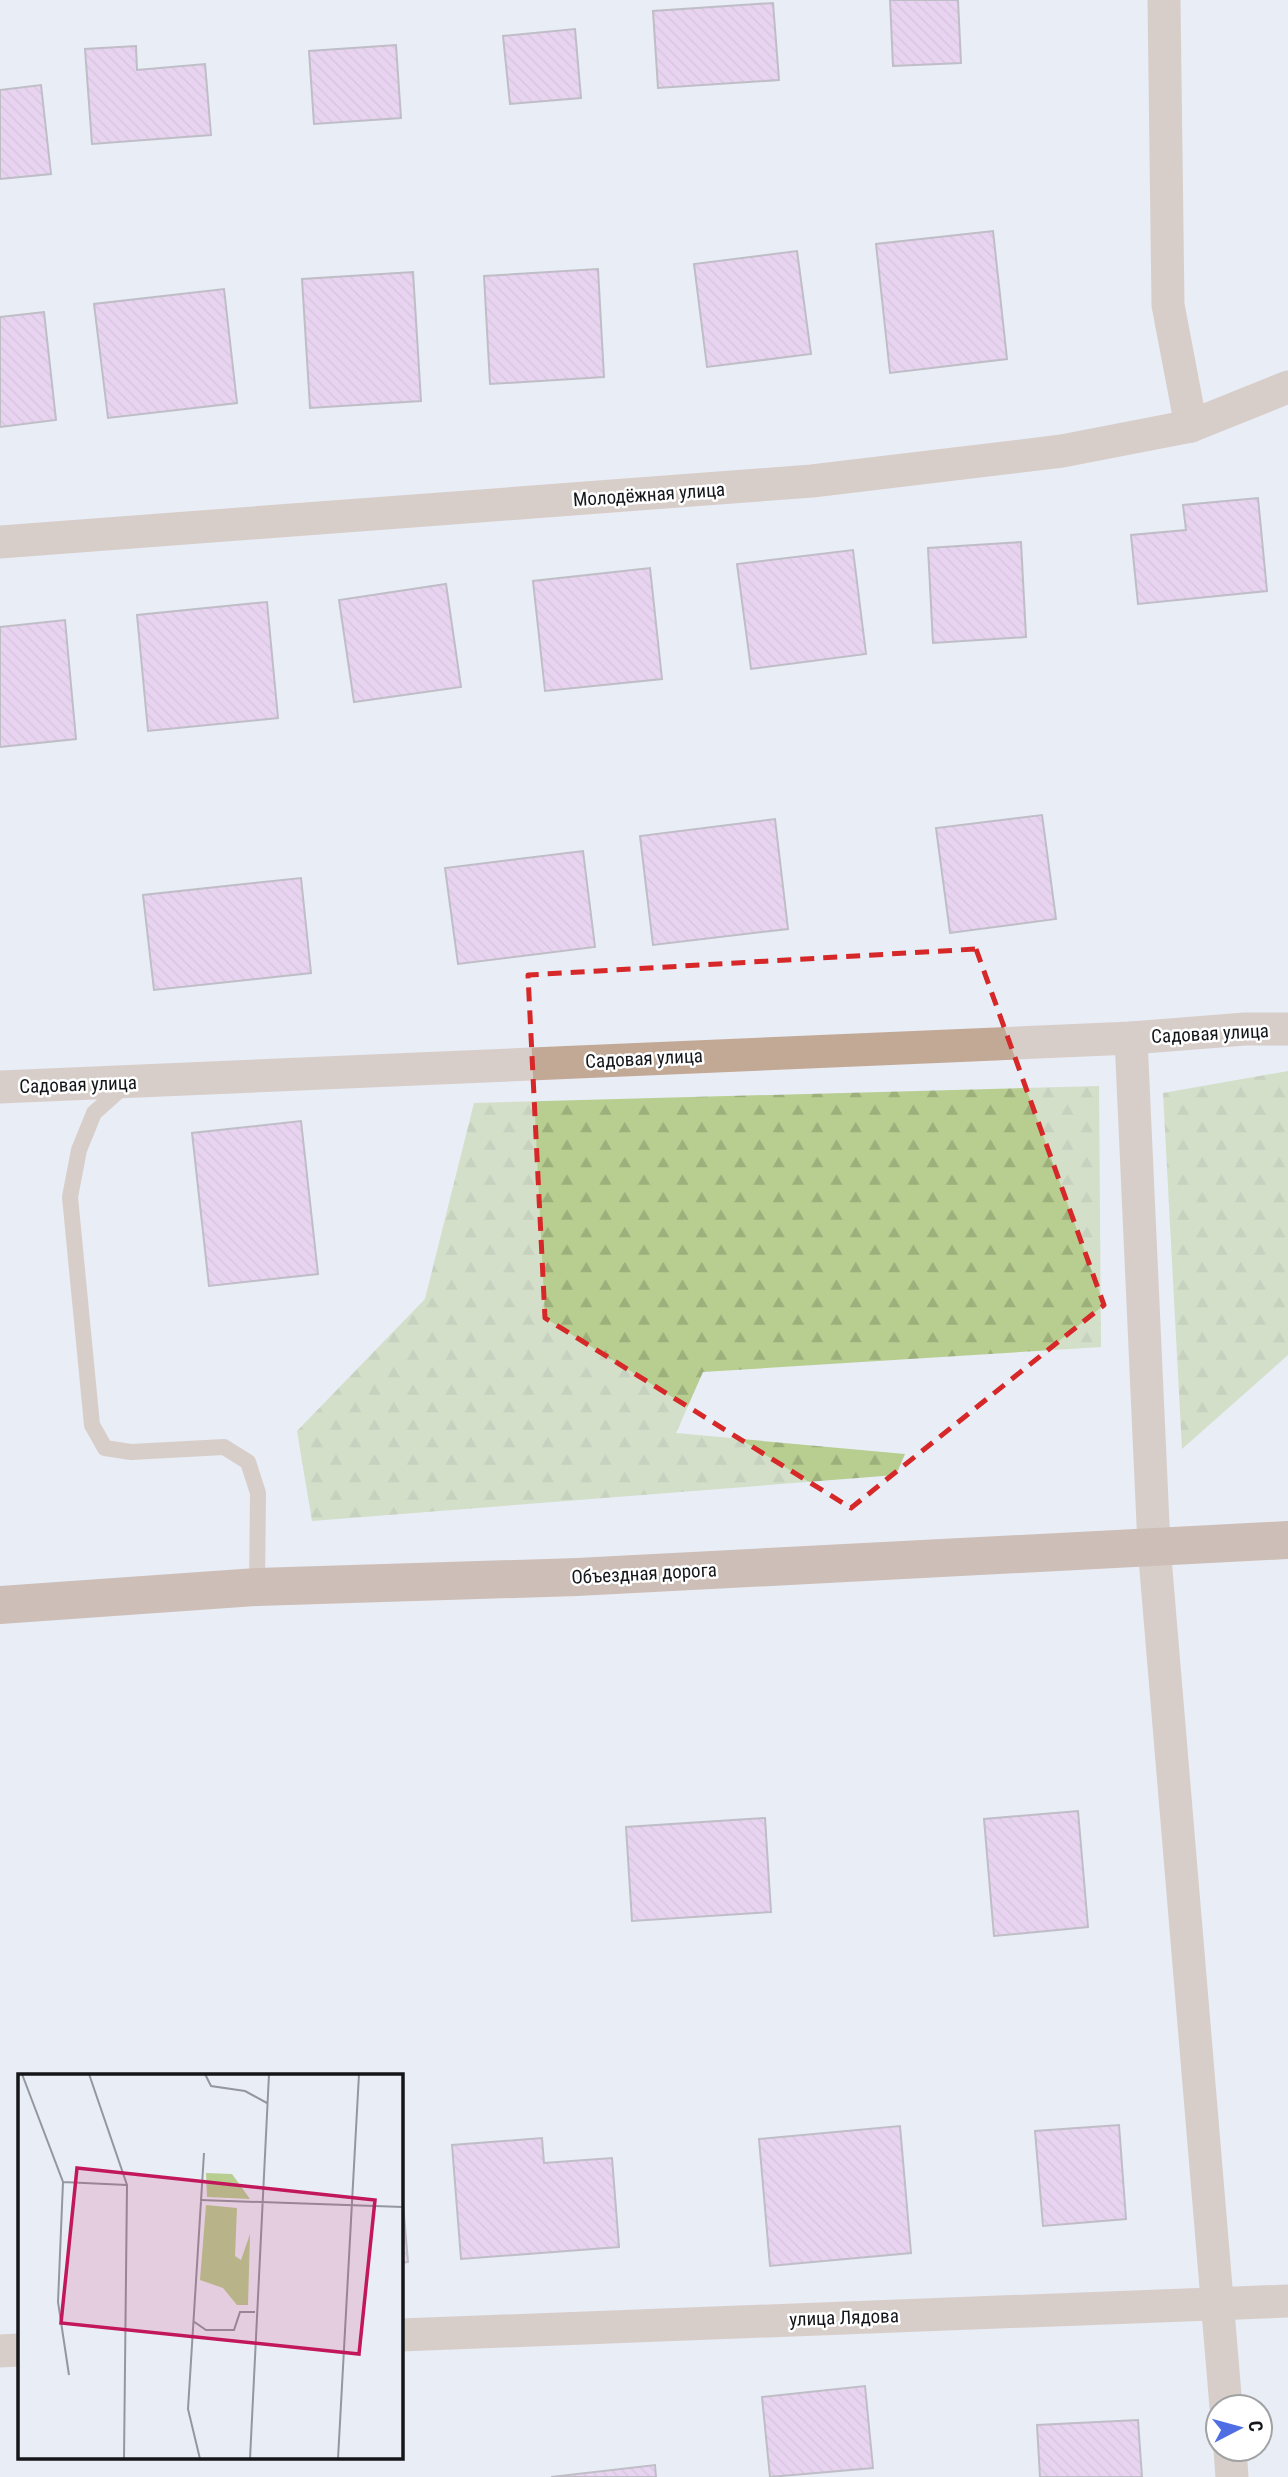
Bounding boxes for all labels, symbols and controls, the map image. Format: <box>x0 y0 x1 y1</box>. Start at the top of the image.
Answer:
street label: Молодёжная улица <box>572 478 726 511</box>
street label: Садовая улица <box>1151 1019 1269 1048</box>
street label: Садовая улица <box>585 1044 703 1073</box>
street label: Садовая улица <box>19 1071 137 1098</box>
street label: Объездная дорога <box>571 1558 717 1589</box>
inset map <box>18 2074 402 2460</box>
street label: улица Лядова <box>789 2304 899 2331</box>
north arrow <box>1204 2393 1274 2463</box>
text: С <box>1243 2420 1267 2433</box>

